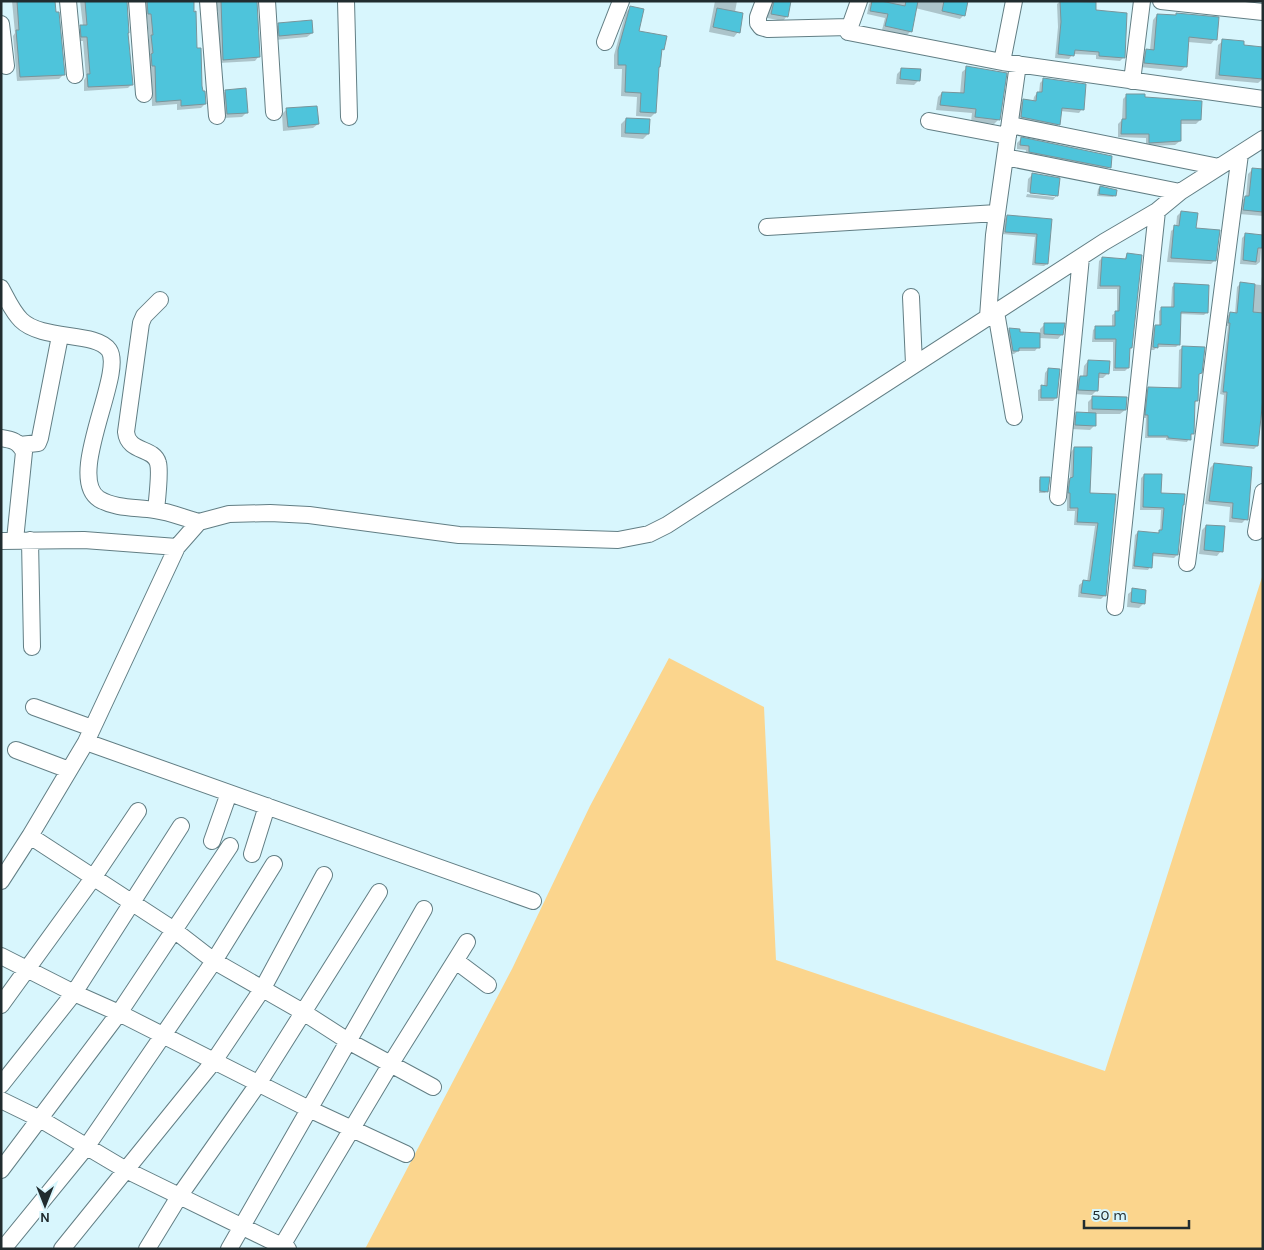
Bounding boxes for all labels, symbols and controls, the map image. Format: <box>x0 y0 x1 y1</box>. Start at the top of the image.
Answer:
north arrow <box>20 1180 70 1230</box>
scale bar <box>1084 1198 1189 1230</box>
text: 50 m <box>1092 1206 1127 1224</box>
text: N <box>40 1209 50 1226</box>

